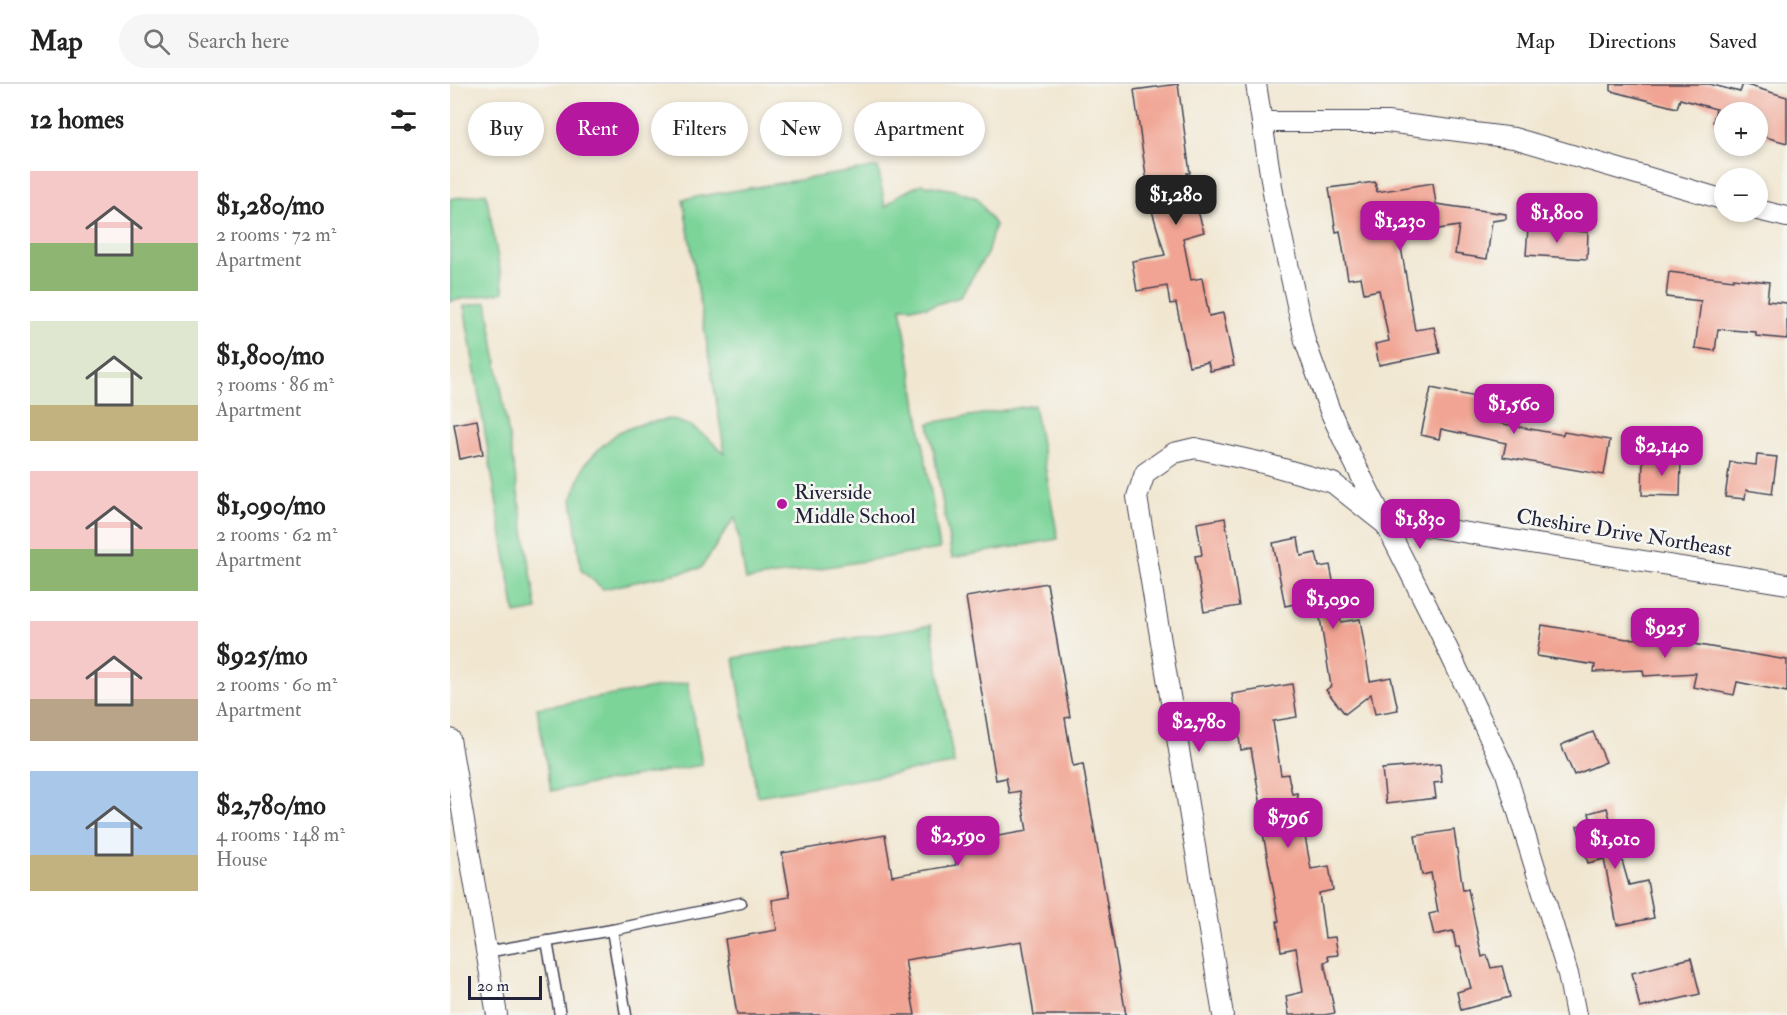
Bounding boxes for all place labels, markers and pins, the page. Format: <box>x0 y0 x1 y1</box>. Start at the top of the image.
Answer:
pin: $1,280 <box>1127 175 1225 226</box>
pin: $1,800 <box>1508 193 1606 244</box>
pin: $1,230 <box>1351 201 1449 252</box>
pin: $1,560 <box>1465 384 1563 435</box>
pin: $2,140 <box>1613 426 1711 477</box>
place label: Riverside Middle School <box>794 479 916 530</box>
marker: Riverside Middle School <box>775 497 789 511</box>
pin: $1,830 <box>1371 499 1469 550</box>
pin: $1,090 <box>1284 579 1382 630</box>
pin: $925 <box>1629 608 1701 659</box>
pin: $2,780 <box>1150 702 1248 753</box>
pin: $796 <box>1252 798 1324 849</box>
pin: $2,590 <box>909 816 1007 867</box>
pin: $1,010 <box>1566 819 1664 870</box>

